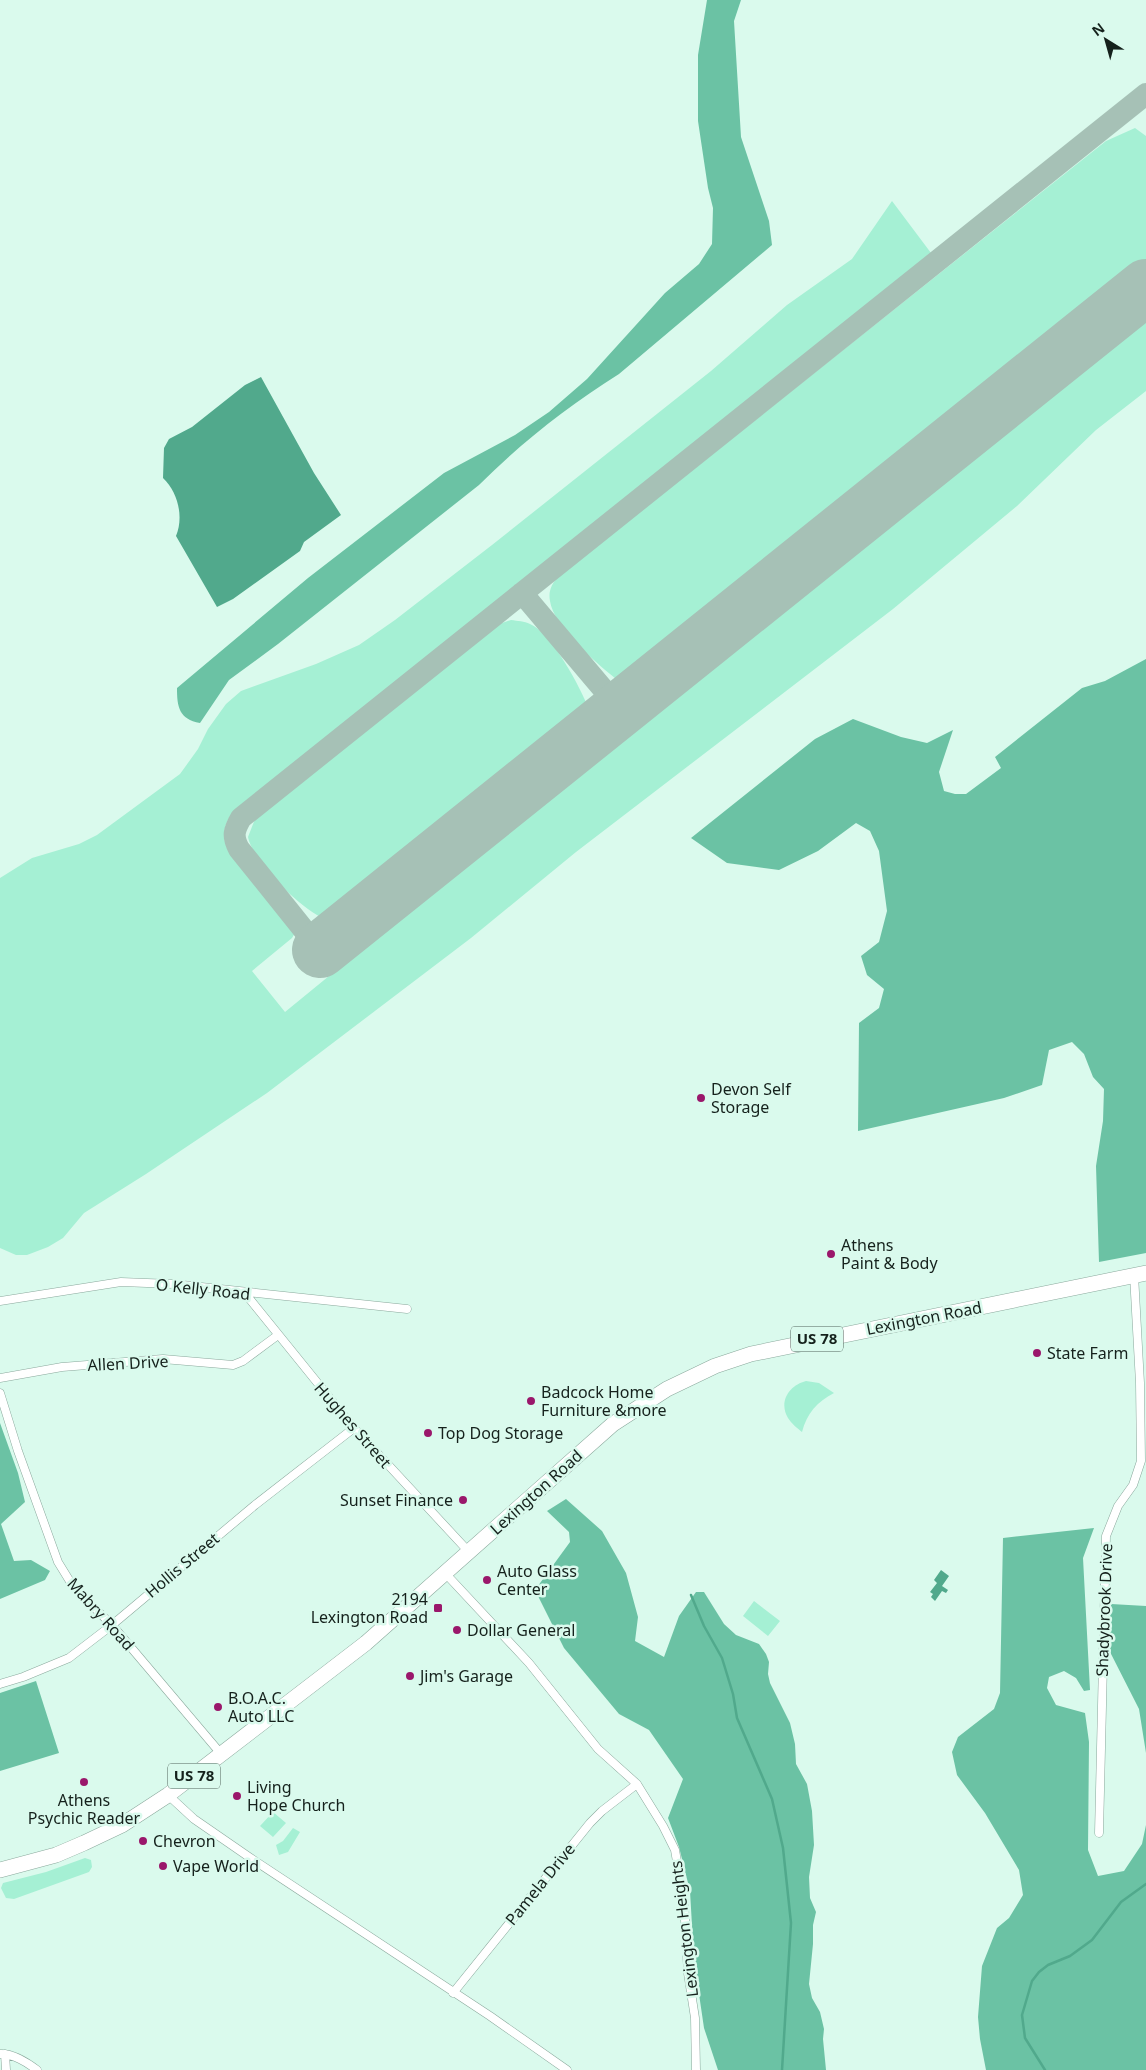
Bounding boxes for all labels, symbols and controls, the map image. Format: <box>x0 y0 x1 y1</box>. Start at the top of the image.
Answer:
north arrow <box>1081 15 1131 65</box>
text: N <box>1088 18 1108 40</box>
place label: Devon Self Storage <box>711 1078 792 1118</box>
marker: Devon Self Storage <box>695 1092 707 1104</box>
place label: Athens Paint & Body <box>841 1234 938 1274</box>
marker: Athens Paint & Body <box>825 1248 837 1260</box>
street label: O Kelly Road <box>155 1273 251 1305</box>
street label: Lexington Road <box>864 1296 984 1340</box>
road number: US 78 <box>791 1326 843 1352</box>
place label: State Farm <box>1047 1342 1128 1364</box>
marker: State Farm <box>1031 1347 1043 1359</box>
street label: Allen Drive <box>87 1350 169 1376</box>
street label: Hughes Street <box>310 1377 397 1473</box>
place label: Badcock Home Furniture &more <box>541 1381 667 1421</box>
marker: Badcock Home Furniture &more <box>525 1395 537 1407</box>
place label: Top Dog Storage <box>438 1422 563 1444</box>
marker: Top Dog Storage <box>422 1427 434 1439</box>
street label: Lexington Road <box>485 1445 587 1539</box>
place label: Sunset Finance <box>340 1489 453 1511</box>
marker: Sunset Finance <box>457 1494 469 1506</box>
street label: Hollis Street <box>140 1527 224 1602</box>
street label: Shadybrook Drive <box>1091 1543 1117 1677</box>
place label: Auto Glass Center <box>497 1560 577 1600</box>
street label: Mabry Road <box>62 1573 140 1655</box>
marker: Auto Glass Center <box>481 1574 493 1586</box>
place label: 2194 Lexington Road <box>311 1588 428 1628</box>
marker: 2194 Lexington Road <box>432 1602 444 1614</box>
place label: Dollar General <box>467 1619 575 1641</box>
marker: Dollar General <box>451 1624 463 1636</box>
place label: Jim's Garage <box>418 1665 513 1687</box>
marker: Jim's Garage <box>404 1670 416 1682</box>
place label: B.O.A.C. Auto LLC <box>228 1687 294 1727</box>
marker: B.O.A.C. Auto LLC <box>212 1701 224 1713</box>
road number: US 78 <box>168 1764 220 1788</box>
marker: Athens Psychic Reader <box>78 1776 90 1788</box>
place label: Living Hope Church <box>247 1776 345 1816</box>
place label: Athens Psychic Reader <box>28 1789 141 1829</box>
marker: Living Hope Church <box>231 1790 243 1802</box>
place label: Chevron <box>153 1830 216 1852</box>
marker: Chevron <box>137 1835 149 1847</box>
street label: Pamela Drive <box>500 1838 580 1930</box>
place label: Vape World <box>173 1855 259 1877</box>
marker: Vape World <box>157 1860 169 1872</box>
street label: Lexington Heights <box>665 1860 703 1998</box>

